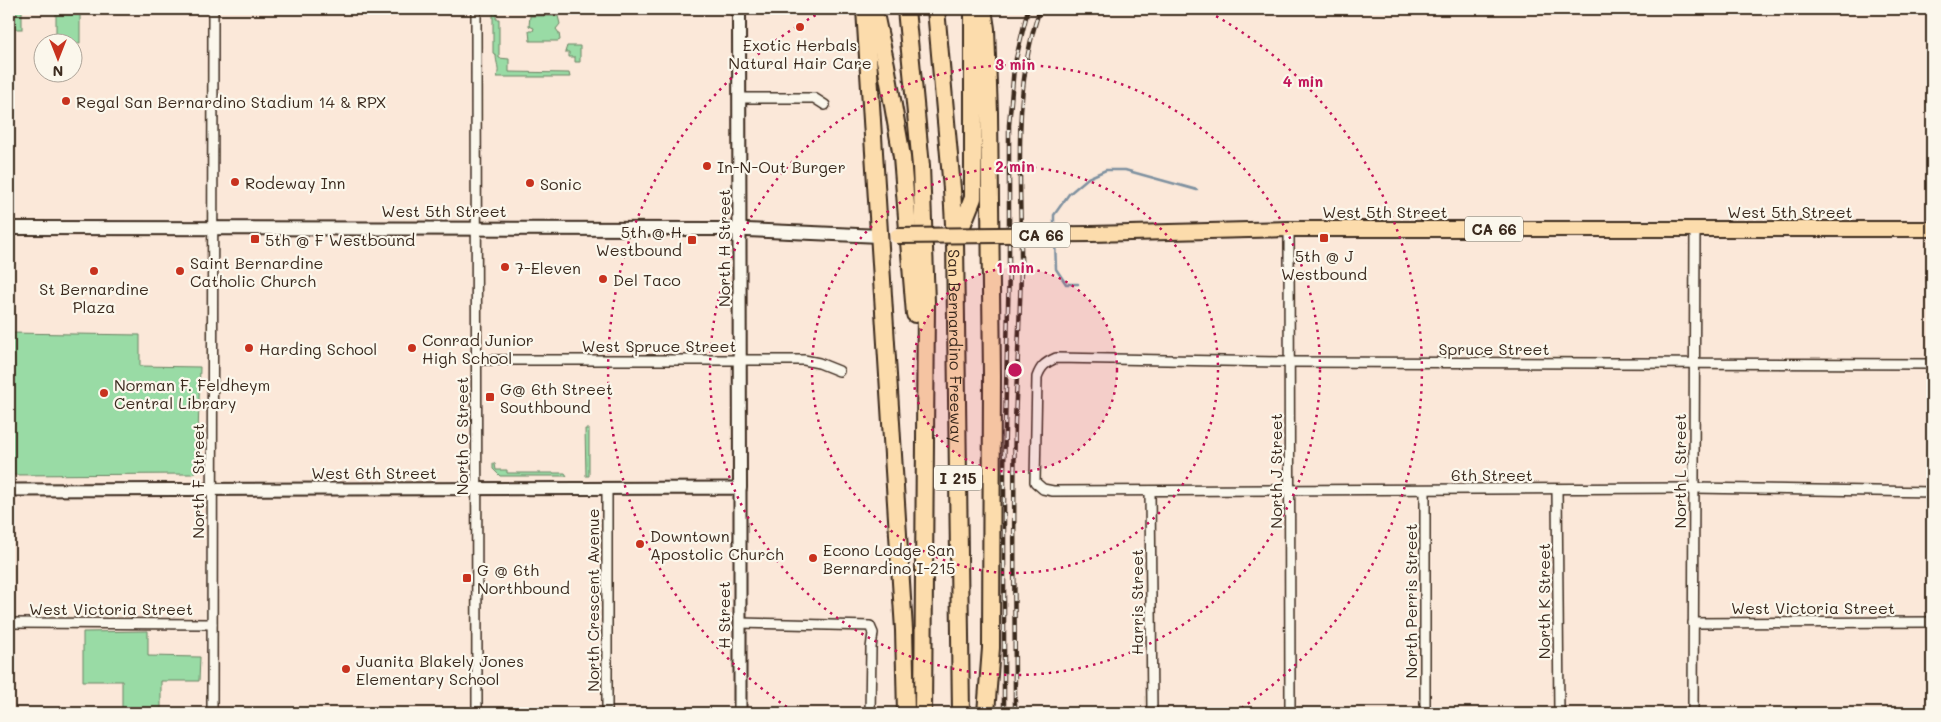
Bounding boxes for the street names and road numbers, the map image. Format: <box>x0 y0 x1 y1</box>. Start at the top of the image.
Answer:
street label: North H Street <box>713 189 734 307</box>
street label: West 5th Street <box>381 200 507 221</box>
street label: West 5th Street <box>1322 201 1448 222</box>
street label: West 5th Street <box>1727 201 1853 222</box>
road number: CA 66 <box>1465 216 1523 242</box>
road number: CA 66 <box>1012 222 1070 248</box>
street label: San Bernardino Freeway <box>945 249 968 443</box>
street label: West Spruce Street <box>582 335 736 356</box>
street label: Spruce Street <box>1438 338 1550 359</box>
street label: North G Street <box>451 377 472 495</box>
street label: North J Street <box>1265 413 1286 529</box>
street label: North L Street <box>1669 414 1690 528</box>
street label: North F Street <box>187 423 208 539</box>
street label: West 6th Street <box>311 462 437 483</box>
street label: 6th Street <box>1451 464 1533 485</box>
road number: I 215 <box>934 466 982 490</box>
street label: North Crescent Avenue <box>582 508 603 692</box>
street label: North Perris Street <box>1400 524 1421 678</box>
street label: North K Street <box>1533 543 1554 659</box>
street label: Harris Street <box>1126 549 1147 655</box>
street label: H Street <box>713 581 734 649</box>
street label: West Victoria Street <box>1731 597 1895 618</box>
street label: West Victoria Street <box>29 598 193 619</box>

